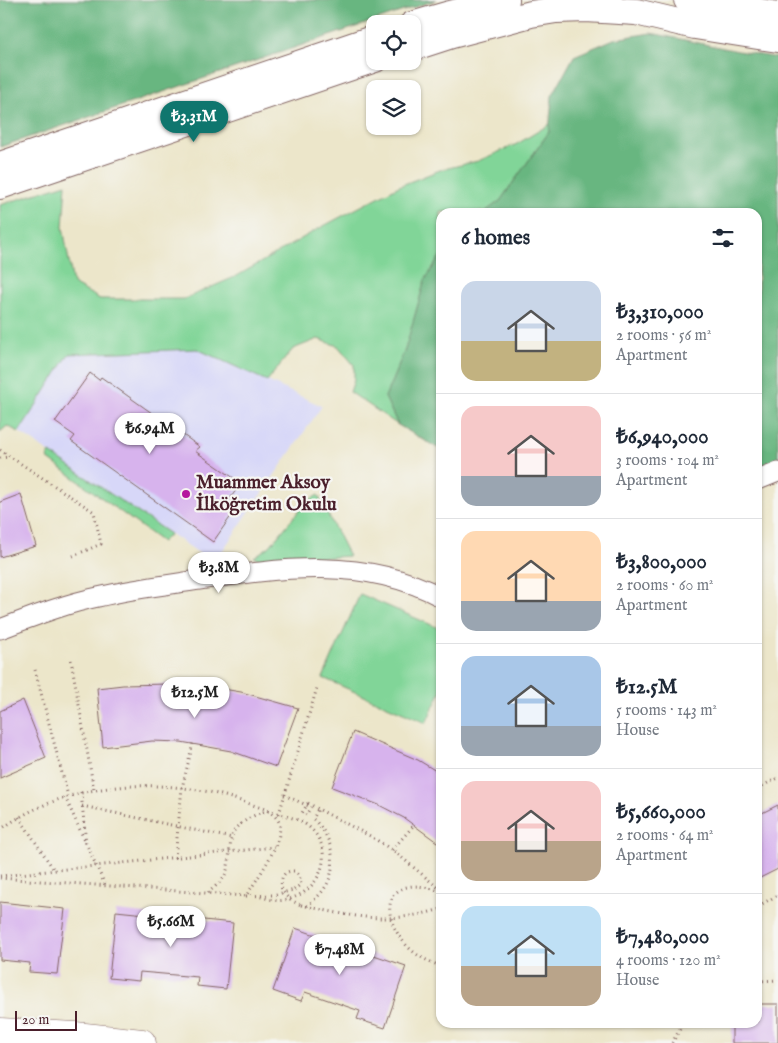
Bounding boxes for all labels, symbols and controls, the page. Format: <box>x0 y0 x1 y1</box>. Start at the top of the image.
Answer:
map controls <box>366 15 421 135</box>
button: locate <box>366 15 421 70</box>
button: layers <box>366 80 421 135</box>
pin: ₺3.31M <box>153 100 235 143</box>
text: ₺3.31M <box>171 107 217 127</box>
icon: filters <box>709 224 737 252</box>
text: 6 homes <box>461 225 530 252</box>
text: ₺3,310,000 <box>616 299 704 326</box>
icon: home <box>501 301 561 361</box>
text: 2 rooms · 56 m² <box>616 326 711 346</box>
text: Apartment <box>616 346 687 366</box>
pin: ₺6.94M <box>109 412 191 455</box>
text: ₺6.94M <box>125 419 175 439</box>
text: ₺6,940,000 <box>616 424 709 451</box>
icon: home <box>501 426 561 486</box>
text: 3 rooms · 104 m² <box>616 451 719 471</box>
place label: Muammer Aksoy İlköğretim Okulu <box>196 471 337 517</box>
text: Apartment <box>616 471 687 491</box>
marker: Muammer Aksoy İlköğretim Okulu <box>180 488 192 500</box>
text: ₺3,800,000 <box>616 549 707 576</box>
icon: home <box>501 551 561 611</box>
pin: ₺3.8M <box>184 552 254 594</box>
text: ₺3.8M <box>199 558 239 578</box>
text: 2 rooms · 60 m² <box>616 576 714 596</box>
text: Apartment <box>616 596 687 616</box>
text: ₺12.5M <box>616 674 678 701</box>
pin: ₺12.5M <box>154 676 236 719</box>
icon: home <box>501 676 561 736</box>
text: ₺12.5M <box>172 683 218 703</box>
text: 5 rooms · 143 m² <box>616 701 717 721</box>
text: House <box>616 721 659 741</box>
text: ₺5,660,000 <box>616 799 706 826</box>
icon: home <box>501 801 561 861</box>
text: 2 rooms · 64 m² <box>616 826 714 846</box>
text: Apartment <box>616 846 687 866</box>
pin: ₺5.66M <box>130 906 212 948</box>
text: ₺5.66M <box>148 912 194 932</box>
text: ₺7,480,000 <box>616 924 709 951</box>
icon: home <box>501 926 561 986</box>
pin: ₺7.48M <box>299 934 381 976</box>
text: ₺7.48M <box>315 940 365 960</box>
text: 4 rooms · 120 m² <box>616 951 721 971</box>
text: House <box>616 971 659 991</box>
scale bar <box>15 1008 78 1031</box>
text: 20 m <box>22 1011 49 1029</box>

